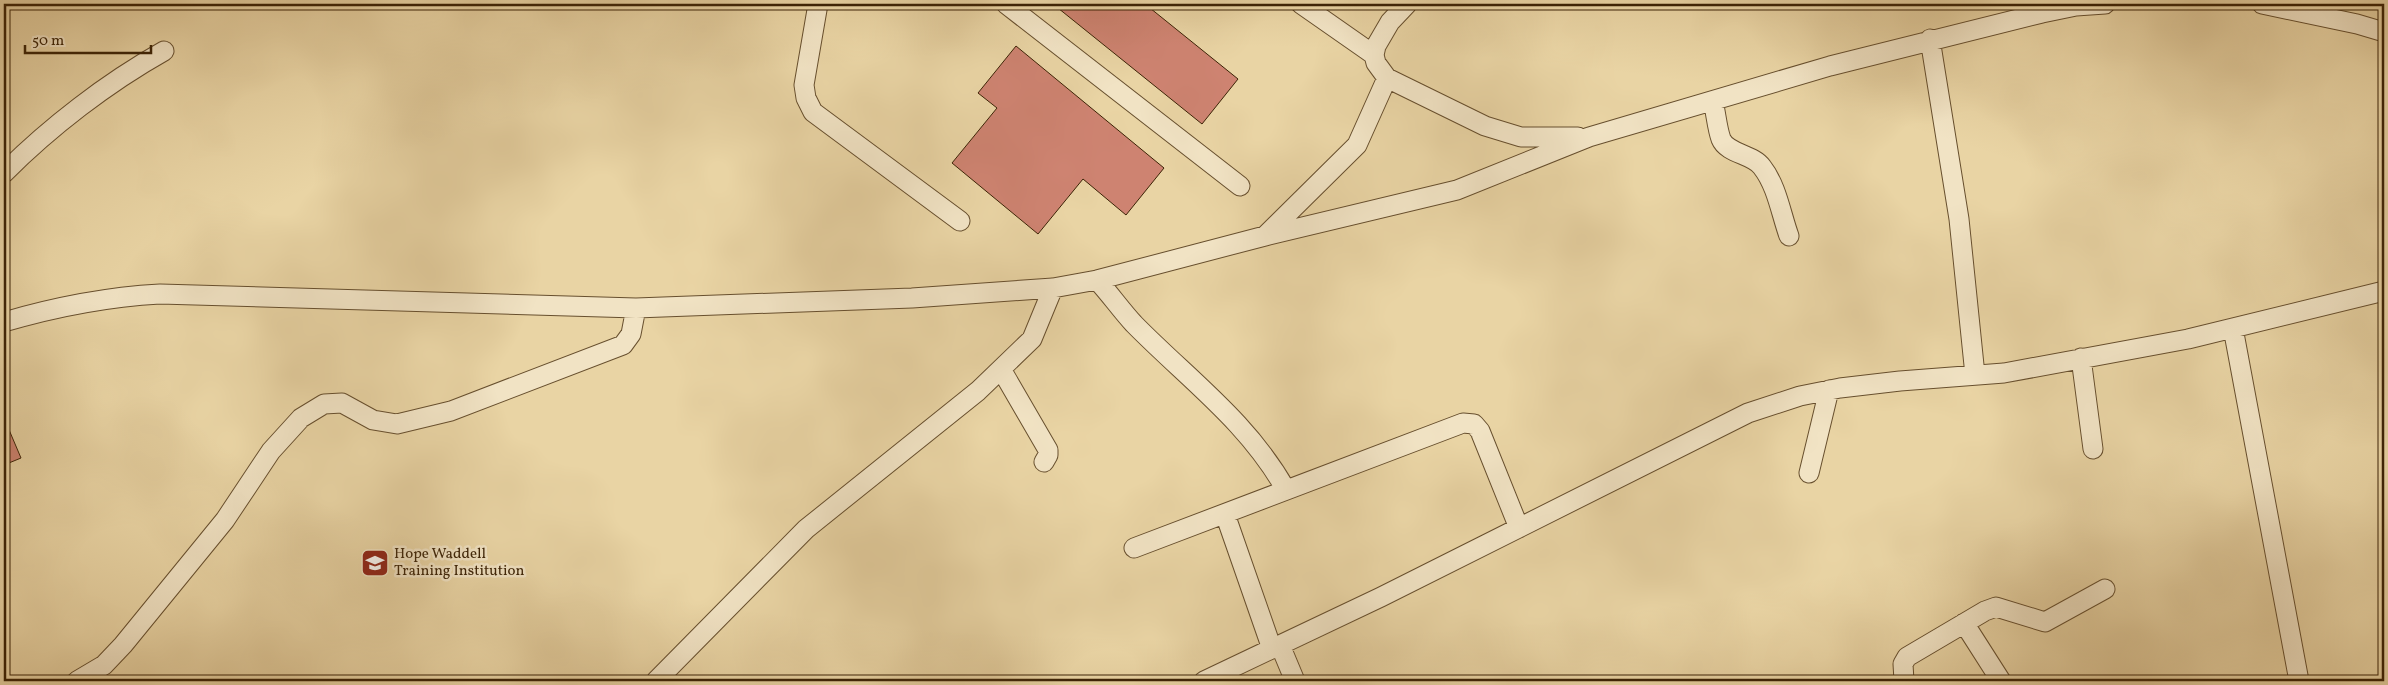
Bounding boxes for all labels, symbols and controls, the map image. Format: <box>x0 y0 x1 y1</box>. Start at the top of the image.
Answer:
scale bar <box>25 22 151 54</box>
text: 50 m <box>32 31 64 52</box>
place label: Hope Waddell Training Institution <box>394 544 524 582</box>
school or university icon: Hope Waddell Training Institution <box>360 548 390 578</box>

